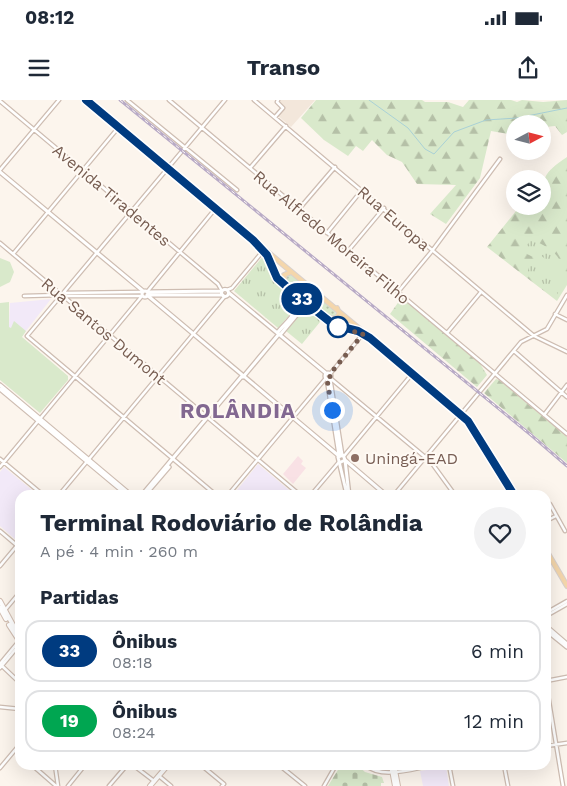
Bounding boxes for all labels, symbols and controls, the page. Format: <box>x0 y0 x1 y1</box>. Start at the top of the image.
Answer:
text: 08:12 <box>25 6 74 29</box>
icon: menu <box>25 54 53 82</box>
icon: share <box>514 54 542 82</box>
text: Transo <box>247 55 320 80</box>
north arrow <box>506 115 551 160</box>
map controls <box>506 115 551 215</box>
street label: Avenida Tiradentes <box>49 141 174 250</box>
street label: Rua Alfredo Moreira Filho <box>250 166 414 308</box>
button: layers <box>506 170 551 215</box>
street label: Rua Europa <box>354 182 434 255</box>
street label: Rua Santos Dumont <box>38 274 170 389</box>
line badge: 33 <box>280 283 324 315</box>
text: 33 <box>291 288 313 309</box>
unlabelled marker <box>327 316 349 338</box>
district label: ROLÂNDIA <box>180 398 296 423</box>
your location <box>320 398 345 423</box>
place label: Uningá-EAD <box>365 449 458 468</box>
marker: Uningá-EAD <box>349 452 361 464</box>
button: heart <box>474 507 526 559</box>
text: Terminal Rodoviário de Rolândia <box>40 509 423 537</box>
text: A pé · 4 min · 260 m <box>40 542 198 561</box>
text: Partidas <box>40 586 119 609</box>
text: Ônibus <box>112 630 177 653</box>
text: 33 <box>59 640 80 661</box>
text: 6 min <box>471 640 524 663</box>
text: 08:18 <box>112 653 153 672</box>
text: Ônibus <box>112 700 177 723</box>
text: 19 <box>60 710 79 731</box>
text: 12 min <box>464 710 524 733</box>
text: 08:24 <box>112 723 155 742</box>

